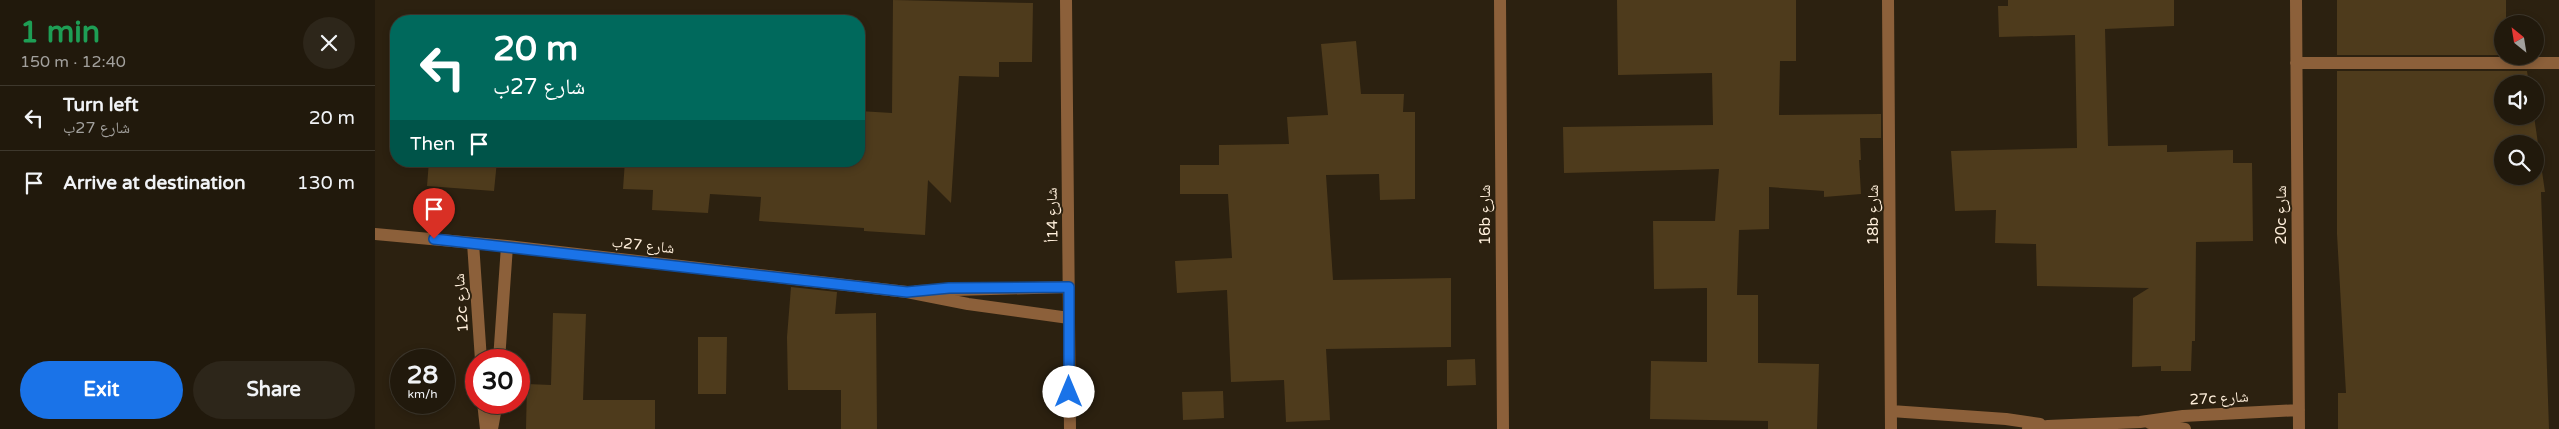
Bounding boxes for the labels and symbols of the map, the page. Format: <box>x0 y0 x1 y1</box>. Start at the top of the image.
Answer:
north arrow <box>2494 15 2544 65</box>
street label: 16b شارع <box>1476 185 1495 245</box>
street label: 18b شارع <box>1864 185 1883 245</box>
street label: 20c شارع <box>2272 185 2291 245</box>
street label: شارع 14أ <box>1043 187 1062 243</box>
pin <box>413 188 455 239</box>
street label: شارع 27ب <box>611 233 675 258</box>
street label: 12c شارع <box>450 273 473 333</box>
speed limit sign: 30 <box>465 349 530 414</box>
position arrow <box>1042 365 1094 417</box>
street label: 27c شارع <box>2189 387 2249 410</box>

